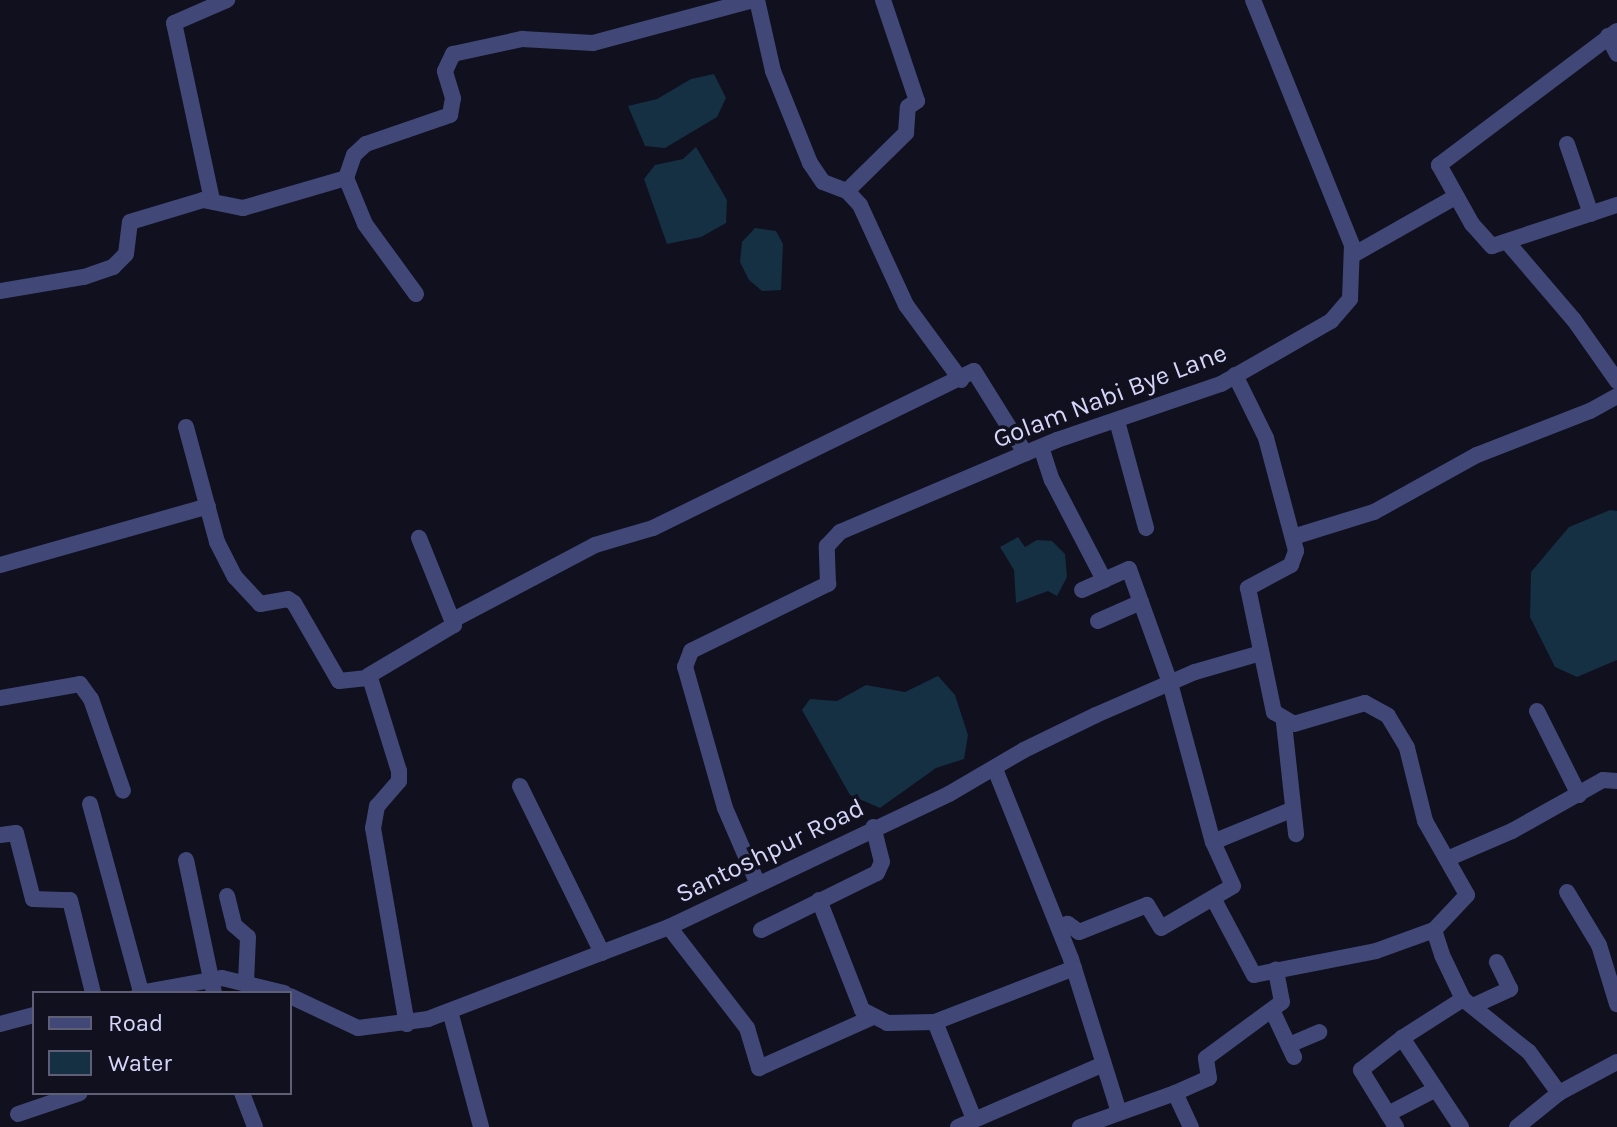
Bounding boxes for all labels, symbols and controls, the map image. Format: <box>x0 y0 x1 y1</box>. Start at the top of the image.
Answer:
street label: Golam Nabi Bye Lane <box>989 337 1231 455</box>
street label: Santoshpur Road <box>671 792 869 910</box>
legend <box>32 991 292 1095</box>
text: Road <box>108 1009 163 1037</box>
text: Water <box>108 1049 172 1077</box>

